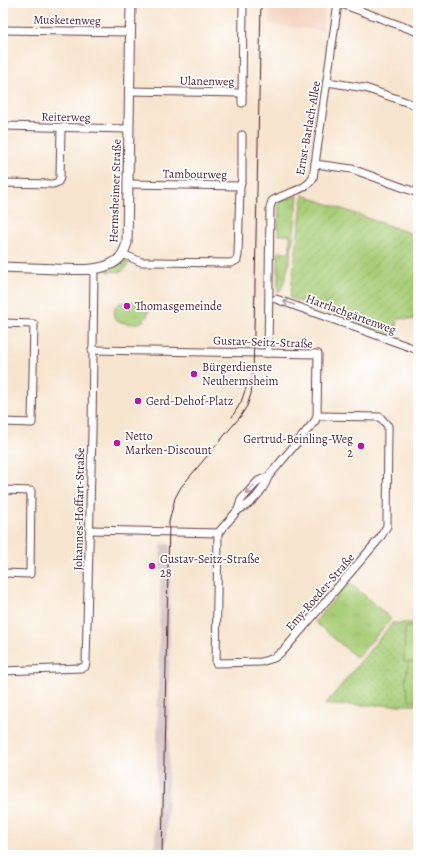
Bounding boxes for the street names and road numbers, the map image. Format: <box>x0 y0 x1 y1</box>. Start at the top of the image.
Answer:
street label: Musketenweg <box>33 11 101 29</box>
street label: Ulanenweg <box>180 73 234 89</box>
street label: Ernst-Barlach-Allee <box>292 80 324 176</box>
street label: Reiterweg <box>41 109 91 125</box>
street label: Hermsheimer Straße <box>105 139 125 243</box>
street label: Tambourweg <box>163 165 227 183</box>
street label: Harrlachgärtenweg <box>304 290 398 338</box>
street label: Gustav-Seitz-Straße <box>213 332 313 352</box>
street label: Johannes-Hoffart-Straße <box>70 447 88 571</box>
street label: Emy-Roeder-Straße <box>282 550 358 634</box>

